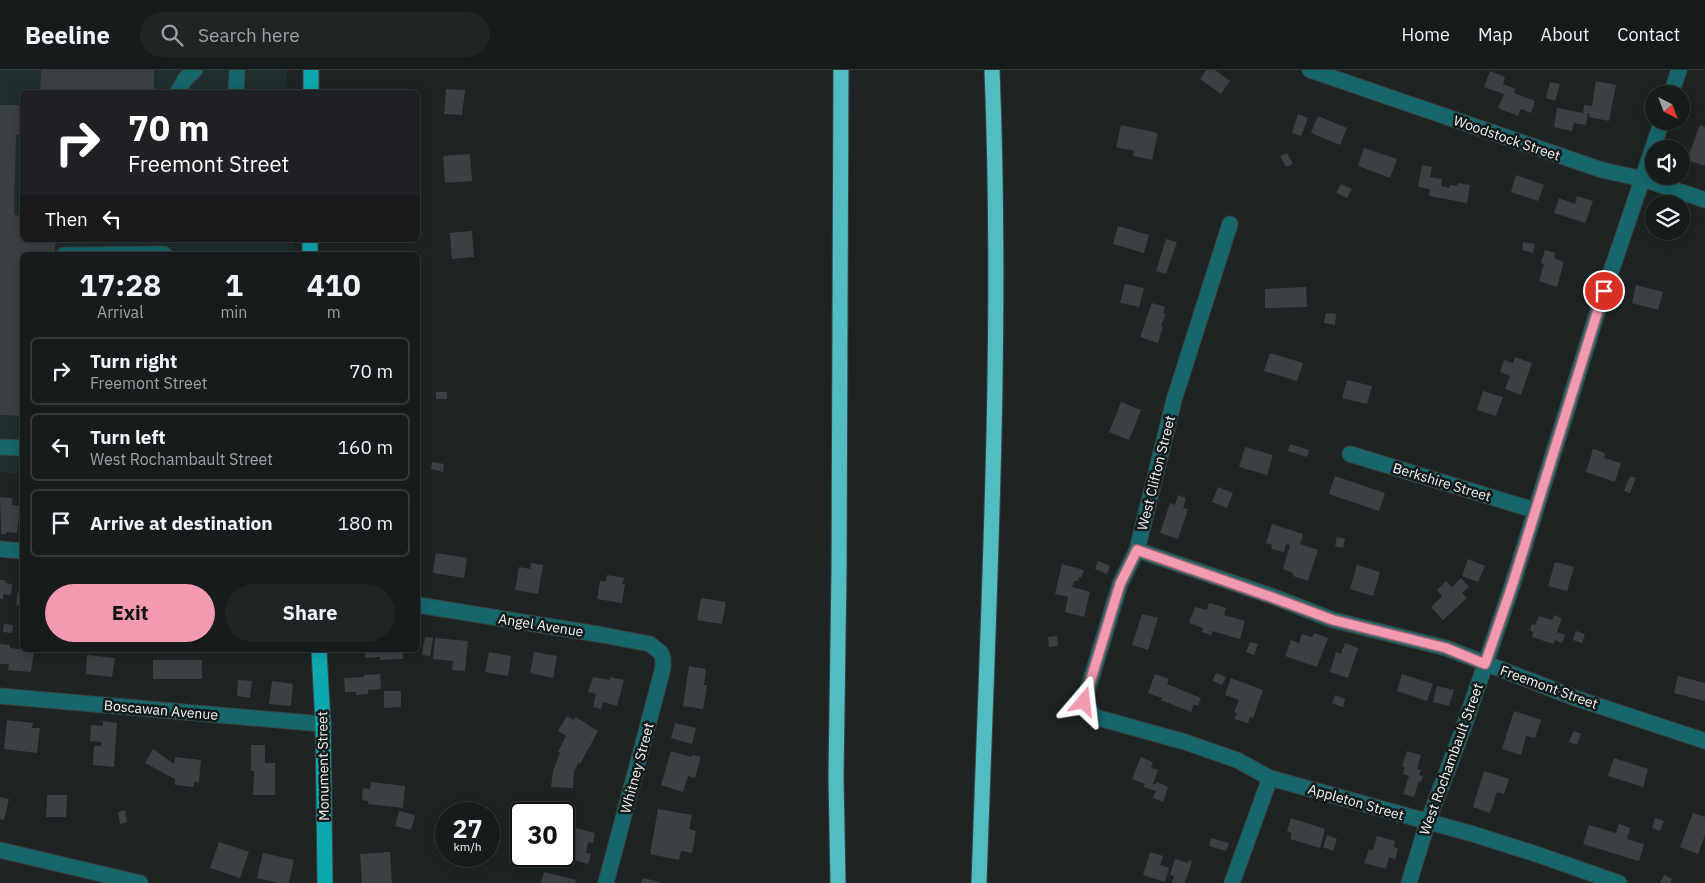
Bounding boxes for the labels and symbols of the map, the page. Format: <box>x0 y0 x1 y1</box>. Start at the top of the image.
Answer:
north arrow <box>1645 85 1690 130</box>
street label: Woodstock Street <box>1451 111 1563 165</box>
pin <box>1583 270 1625 312</box>
street label: West Clifton Street <box>1133 414 1179 532</box>
street label: Berkshire Street <box>1391 458 1493 506</box>
street label: Angel Avenue <box>497 609 585 641</box>
street label: Freemont Street <box>1498 661 1600 713</box>
position arrow <box>1057 675 1109 727</box>
street label: West Rochambault Street <box>1415 681 1487 837</box>
street label: Boscawan Avenue <box>103 696 219 724</box>
street label: Monument Street <box>313 711 333 821</box>
street label: Whitney Street <box>616 721 658 815</box>
street label: Appleton Street <box>1306 780 1406 824</box>
speed limit sign: 30 <box>510 802 575 867</box>

